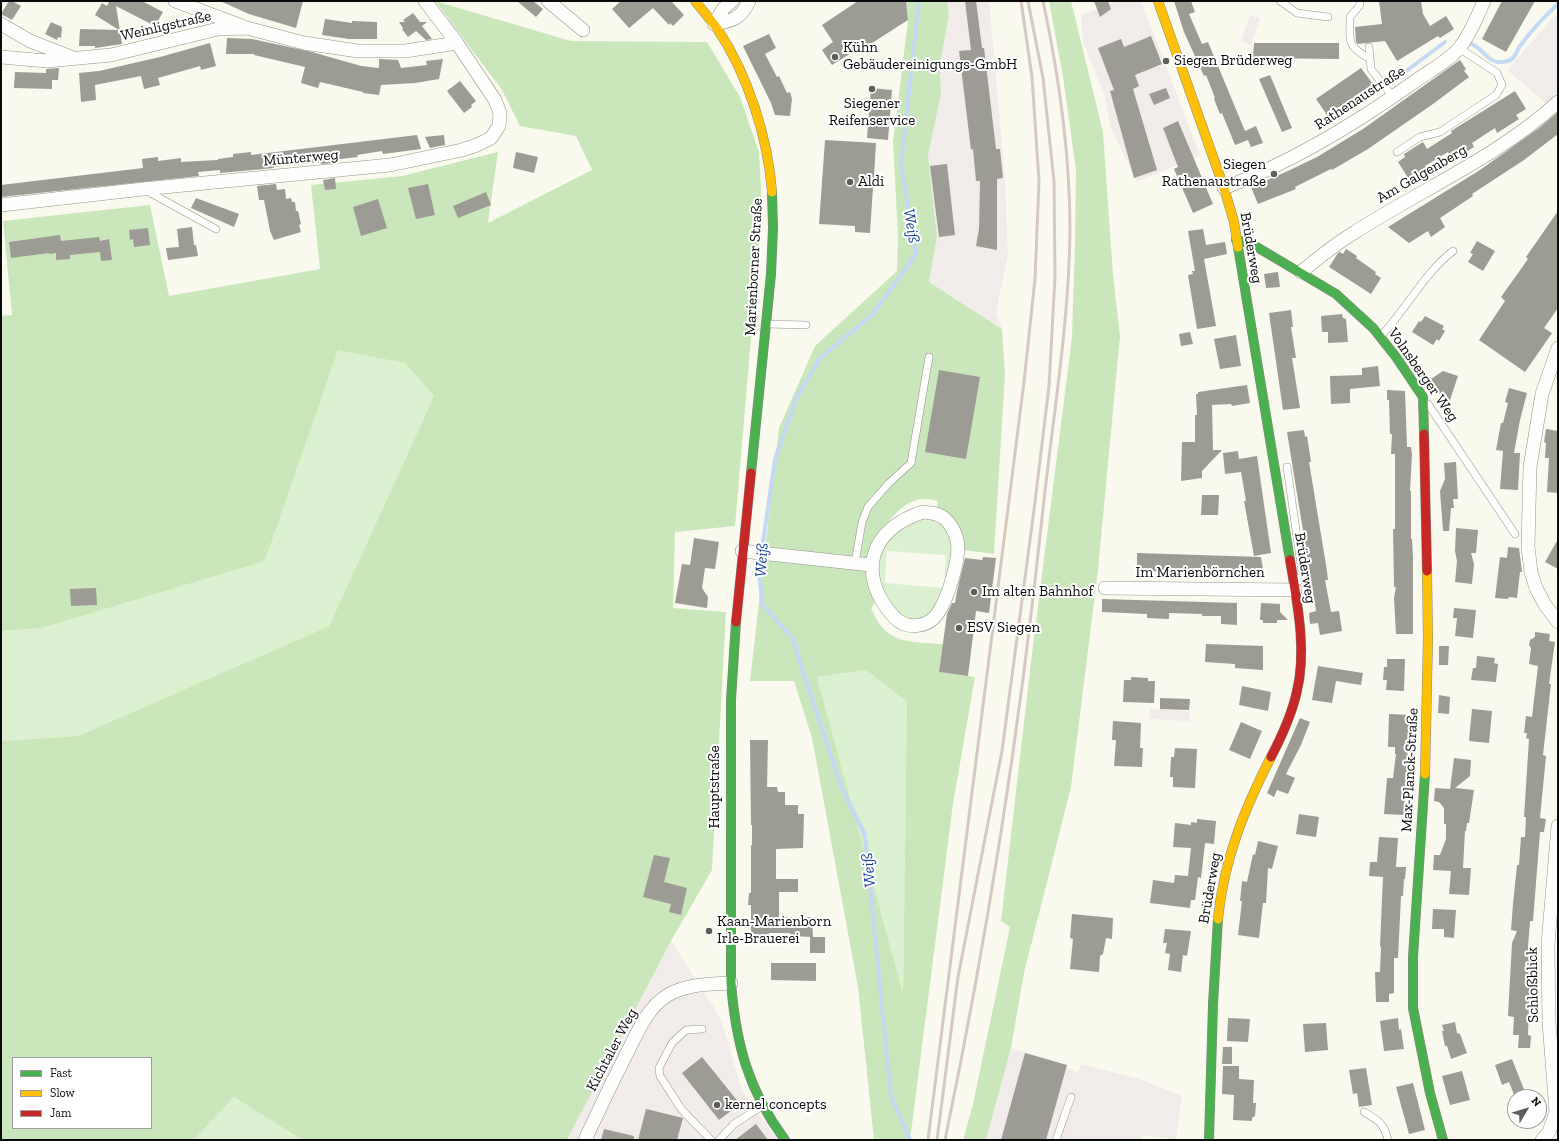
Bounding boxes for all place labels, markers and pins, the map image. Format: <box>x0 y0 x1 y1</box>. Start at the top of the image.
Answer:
place label: Kühn Gebäudereinigungs-GmbH <box>843 39 1017 74</box>
marker: Kühn Gebäudereinigungs-GmbH <box>830 52 840 62</box>
place label: Siegen Brüderweg <box>1174 52 1292 70</box>
marker: Siegen Brüderweg <box>1161 56 1171 66</box>
marker: Siegener Reifenservice <box>867 84 877 94</box>
place label: Siegener Reifenservice <box>829 95 915 130</box>
place label: Siegen Rathenaustraße <box>1162 156 1266 191</box>
marker: Siegen Rathenaustraße <box>1269 169 1279 179</box>
place label: Aldi <box>858 173 884 191</box>
marker: Aldi <box>845 177 855 187</box>
place label: Im alten Bahnhof <box>982 583 1093 601</box>
marker: Im alten Bahnhof <box>969 587 979 597</box>
place label: ESV Siegen <box>967 619 1040 637</box>
marker: ESV Siegen <box>954 623 964 633</box>
place label: Kaan-Marienborn Irle-Brauerei <box>717 913 831 948</box>
marker: Kaan-Marienborn Irle-Brauerei <box>704 926 714 936</box>
place label: kernel concepts <box>725 1096 827 1114</box>
marker: kernel concepts <box>712 1100 722 1110</box>

